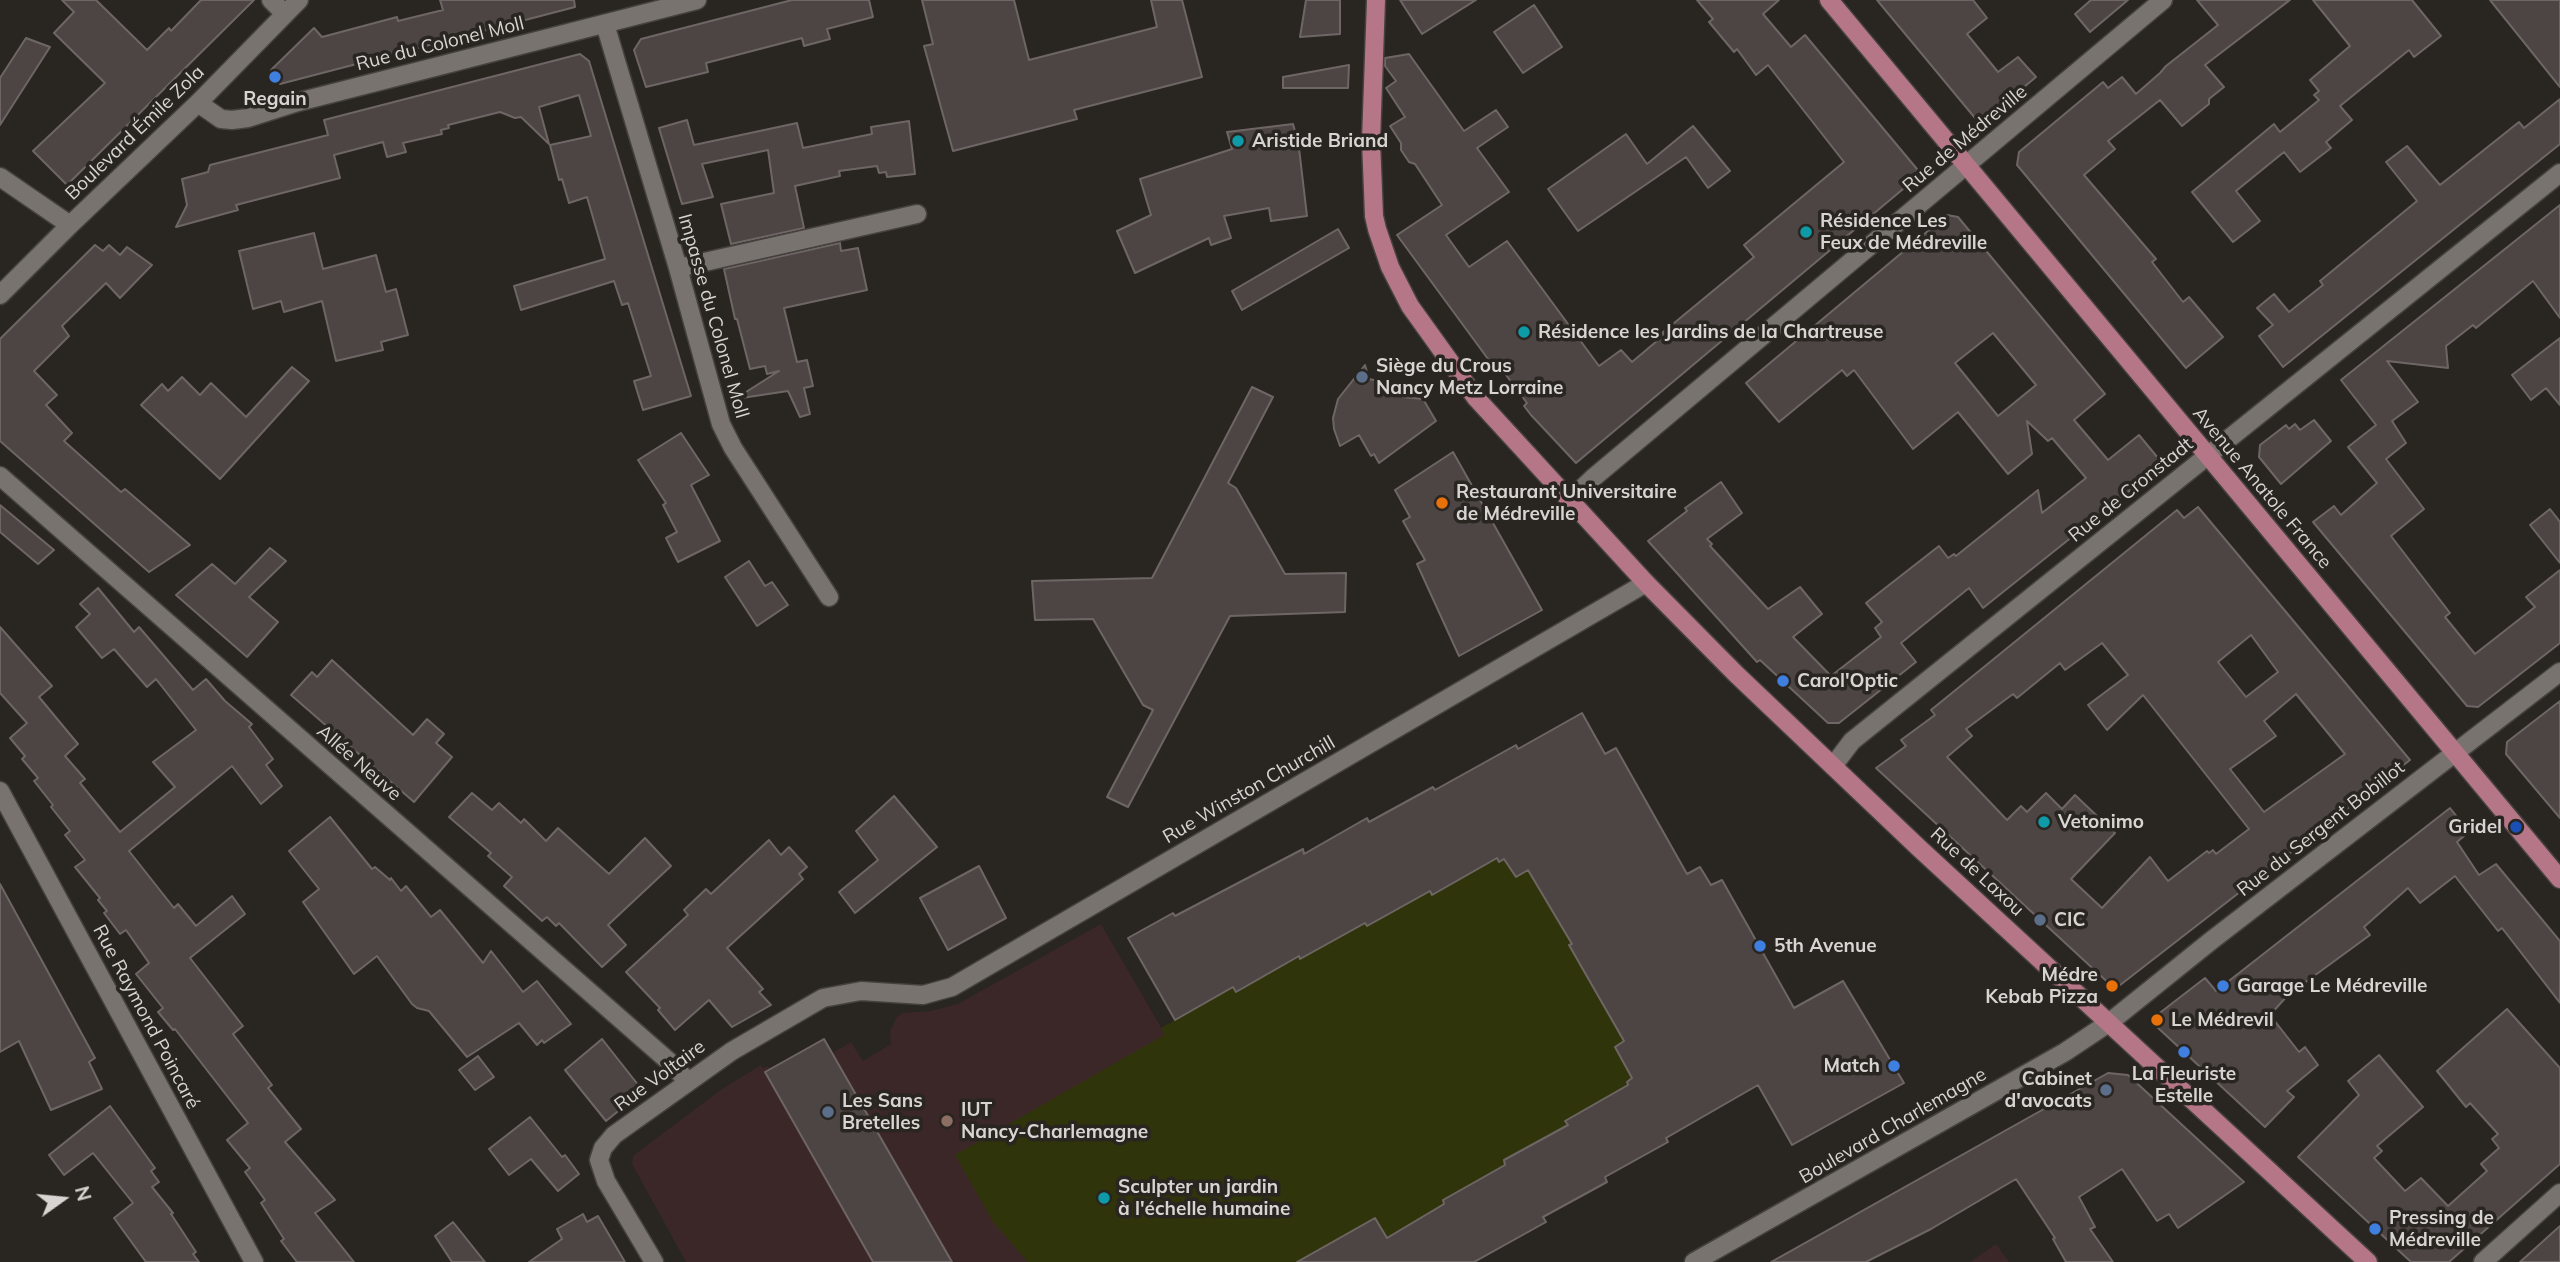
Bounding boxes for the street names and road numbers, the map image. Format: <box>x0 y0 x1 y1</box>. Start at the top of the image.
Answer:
street label: Rue du Colonel Moll <box>354 12 526 76</box>
street label: Boulevard Émile Zola <box>61 61 209 205</box>
street label: Rue de Médreville <box>1898 80 2032 198</box>
street label: Impasse du Colonel Moll <box>673 211 753 421</box>
street label: Avenue Anatole France <box>2188 402 2336 574</box>
street label: Rue de Cronstadt <box>2064 433 2198 547</box>
street label: Allée Neuve <box>312 720 406 806</box>
street label: Rue Winston Churchill <box>1159 731 1339 849</box>
street label: Rue du Sergent Bobillot <box>2233 756 2409 902</box>
street label: Rue de Laxou <box>1925 823 2029 921</box>
street label: Rue Raymond Poincaré <box>88 921 204 1113</box>
street label: Rue Voltaire <box>610 1035 710 1117</box>
street label: Boulevard Charlemagne <box>1795 1063 1991 1189</box>

